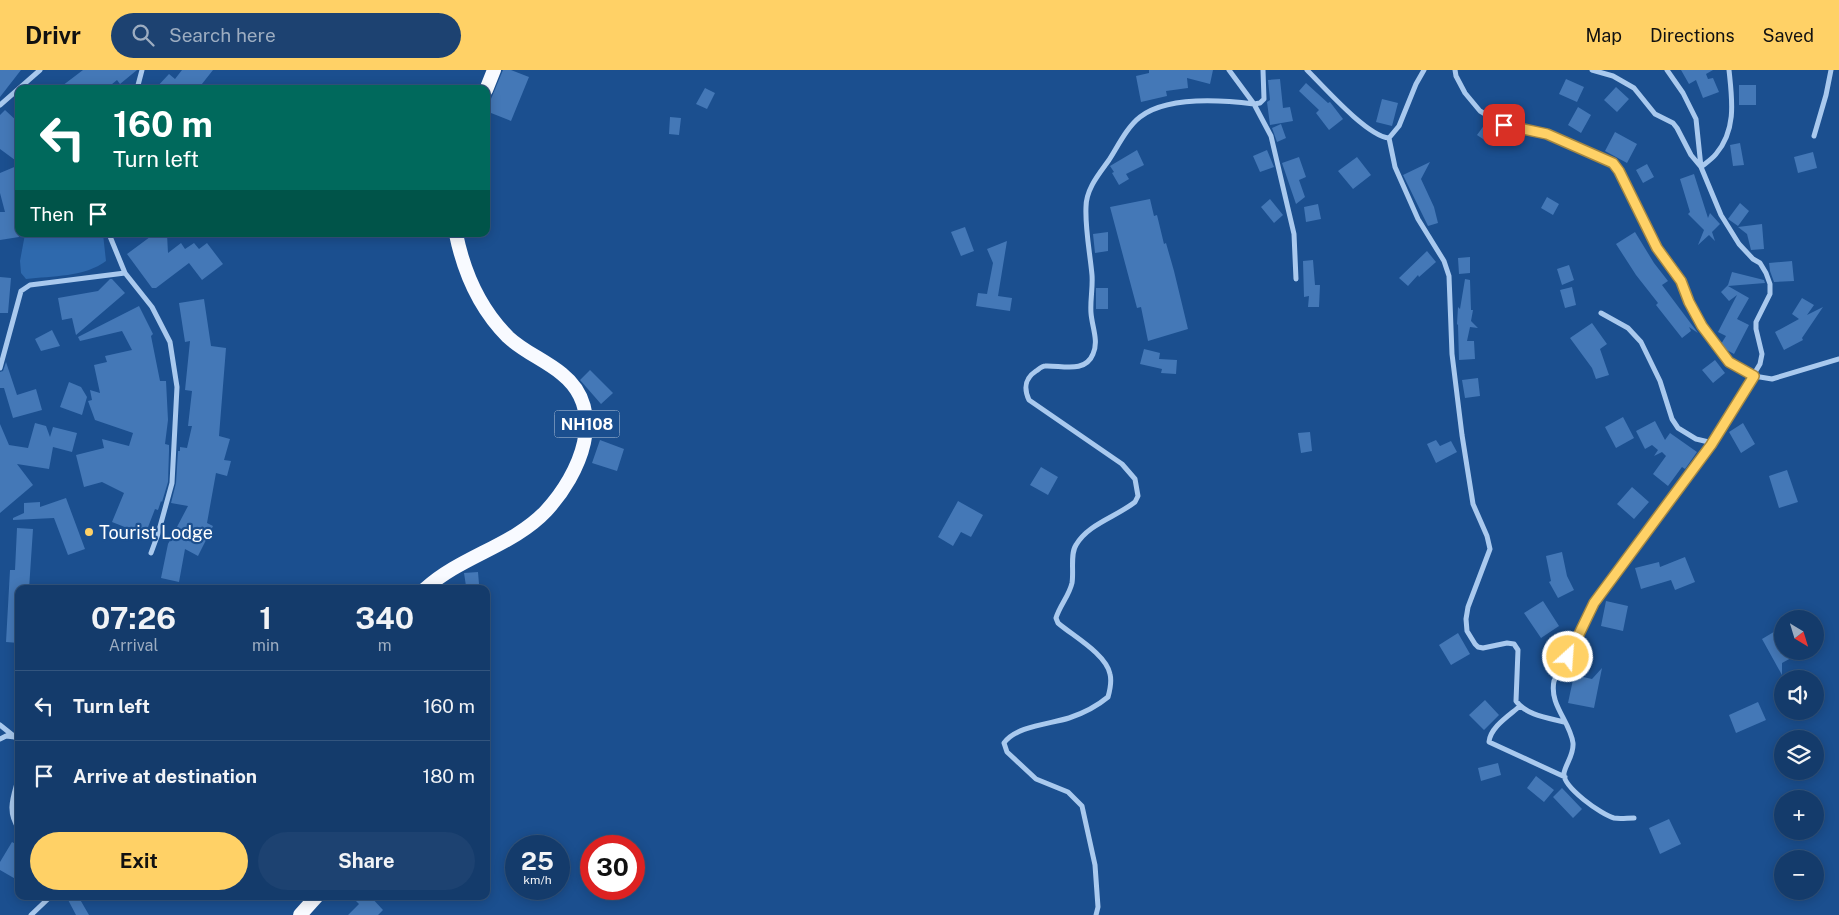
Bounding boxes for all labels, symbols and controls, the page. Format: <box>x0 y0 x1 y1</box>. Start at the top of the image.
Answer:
search box <box>111 13 461 58</box>
text: Drivr <box>25 21 81 49</box>
icon: search <box>129 21 157 49</box>
text: Search here <box>169 24 276 46</box>
text: Map <box>1585 25 1622 46</box>
text: Directions <box>1650 25 1735 46</box>
text: Saved <box>1763 25 1814 46</box>
text: 160 m <box>113 104 213 145</box>
pin <box>1483 104 1525 146</box>
icon: left <box>30 105 95 170</box>
icon: arrive <box>1490 111 1518 139</box>
text: Turn left <box>113 146 199 172</box>
icon: arrive <box>84 200 112 228</box>
text: Then <box>30 203 74 225</box>
road number: NH108 <box>554 410 620 438</box>
place label: Tourist Lodge <box>99 522 213 543</box>
marker: Tourist Lodge <box>83 526 95 538</box>
text: 07:26 <box>91 600 176 636</box>
text: 1 <box>259 600 272 636</box>
text: 340 <box>355 600 414 636</box>
north arrow <box>1774 610 1824 660</box>
map controls <box>1774 610 1824 900</box>
position arrow <box>1541 630 1593 682</box>
text: Arrival <box>109 636 158 655</box>
text: min <box>252 636 279 655</box>
text: m <box>378 636 392 655</box>
button: sound <box>1774 670 1824 720</box>
icon: left <box>30 692 58 720</box>
text: Turn left <box>73 695 150 717</box>
text: 160 m <box>423 695 475 717</box>
button: layers <box>1774 730 1824 780</box>
icon: arrive <box>30 762 58 790</box>
text: Arrive at destination <box>73 765 257 787</box>
text: 180 m <box>422 765 475 787</box>
button: + <box>1774 790 1824 840</box>
button: Exit <box>30 832 248 890</box>
button: Share <box>258 832 475 890</box>
speed limit sign: 30 <box>580 835 645 900</box>
text: 25 <box>521 846 554 876</box>
button: − <box>1774 850 1824 900</box>
text: km/h <box>523 873 552 887</box>

